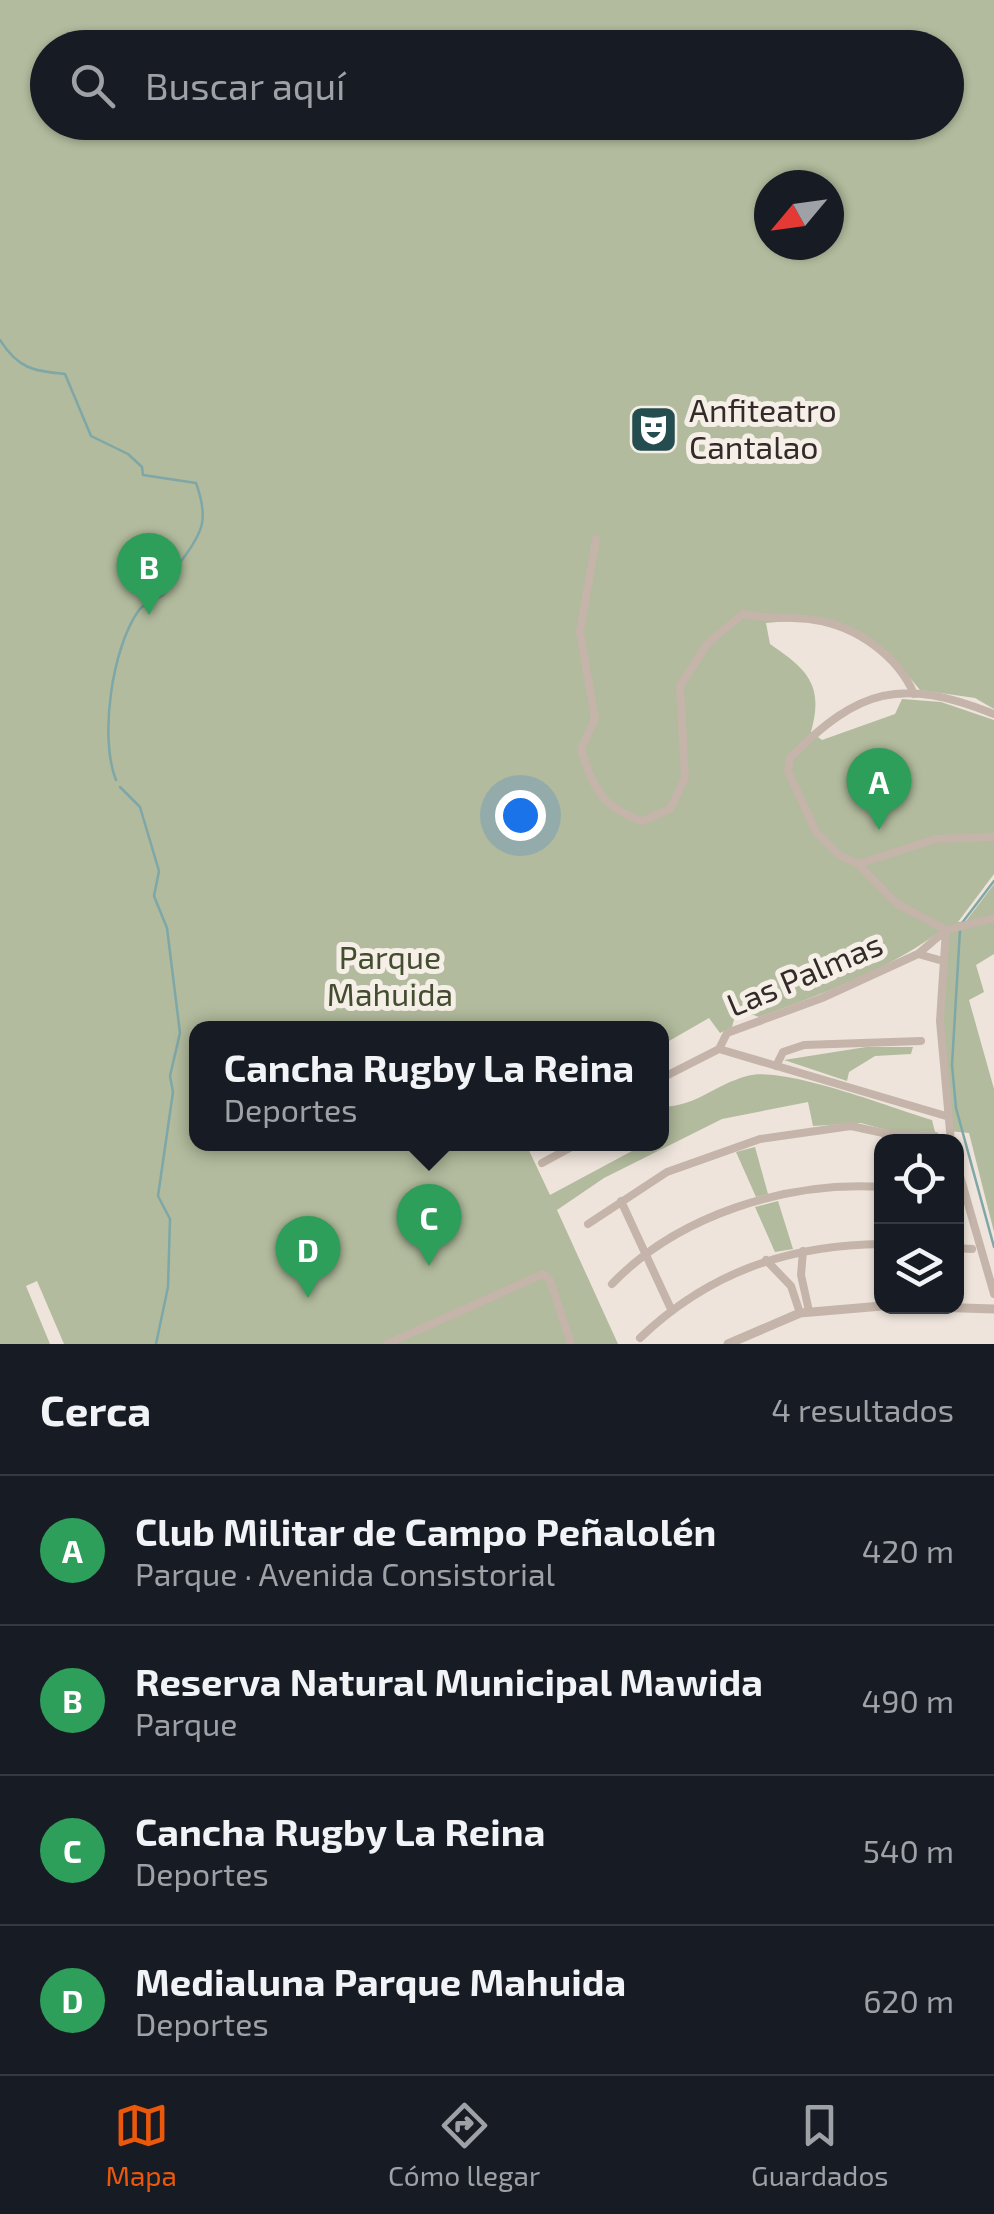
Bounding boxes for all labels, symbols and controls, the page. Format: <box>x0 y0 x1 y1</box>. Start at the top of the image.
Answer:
search box <box>30 30 964 140</box>
icon: search <box>65 58 120 113</box>
text: Buscar aquí <box>145 62 346 108</box>
north arrow <box>754 170 844 260</box>
place label: Anfiteatro Cantalao <box>689 390 837 465</box>
theatre icon: Anfiteatro Cantalao <box>628 403 680 455</box>
pin: B <box>116 532 182 615</box>
pin: A <box>846 748 912 830</box>
your location <box>495 790 546 841</box>
street label: Las Palmas <box>721 923 888 1023</box>
park label: Parque Mahuida <box>327 937 453 1012</box>
popup <box>189 1021 669 1151</box>
text: Cancha Rugby La Reina <box>224 1044 634 1090</box>
text: Deportes <box>224 1090 357 1128</box>
map controls <box>874 1134 964 1314</box>
button: locate <box>874 1134 964 1224</box>
pin: C <box>396 1184 462 1266</box>
pin: D <box>276 1216 340 1298</box>
button: layers <box>874 1224 964 1314</box>
text: Cerca <box>40 1384 151 1434</box>
text: 4 resultados <box>771 1390 954 1428</box>
text: Club Militar de Campo Peñalolén <box>135 1508 716 1554</box>
text: A <box>62 1531 83 1569</box>
text: 420 m <box>862 1531 954 1569</box>
text: Parque · Avenida Consistorial <box>135 1554 555 1592</box>
text: Reserva Natural Municipal Mawida <box>135 1658 763 1704</box>
text: B <box>62 1681 83 1719</box>
text: 490 m <box>862 1681 954 1719</box>
text: Parque <box>135 1704 237 1742</box>
text: Cancha Rugby La Reina <box>135 1808 545 1854</box>
text: C <box>63 1831 82 1869</box>
text: 540 m <box>863 1831 954 1869</box>
text: Deportes <box>135 1854 269 1892</box>
text: Medialuna Parque Mahuida <box>135 1958 626 2004</box>
text: D <box>62 1981 83 2019</box>
text: 620 m <box>863 1981 954 2019</box>
text: Deportes <box>135 2004 269 2042</box>
tab: Mapa <box>105 2098 177 2192</box>
tab: Cómo llegar <box>388 2098 540 2192</box>
tab: Guardados <box>751 2098 889 2192</box>

